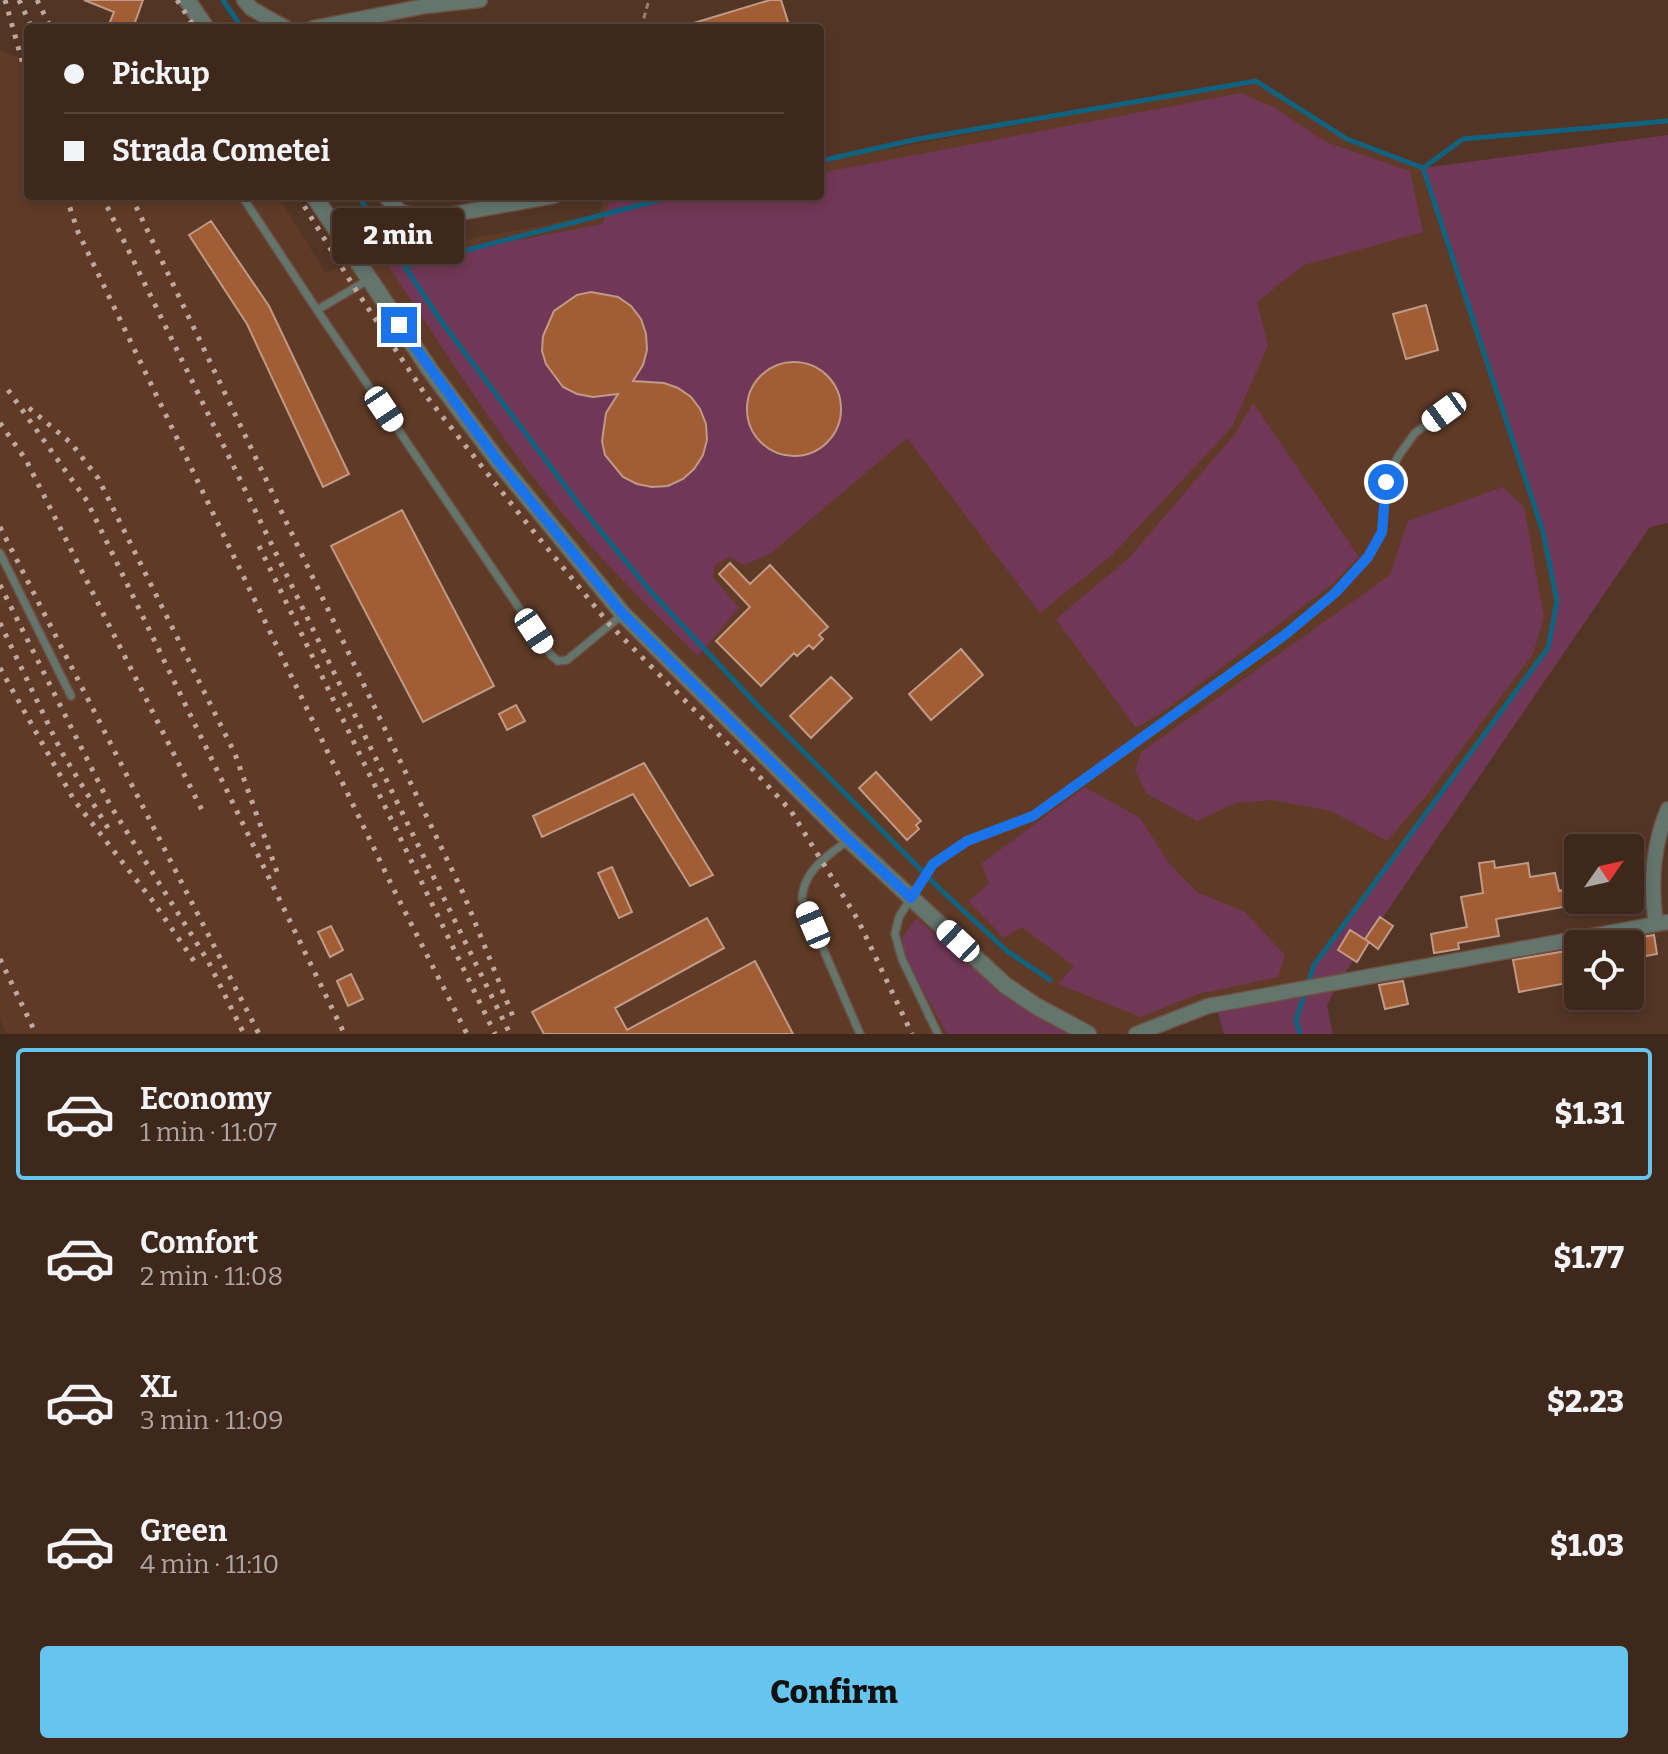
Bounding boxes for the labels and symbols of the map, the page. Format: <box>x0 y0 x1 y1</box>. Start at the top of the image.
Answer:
callout: 2 min <box>333 209 465 265</box>
route end <box>381 307 417 343</box>
car <box>361 382 407 436</box>
car <box>1418 388 1470 436</box>
route start <box>1368 464 1404 500</box>
car <box>511 604 557 658</box>
north arrow <box>1564 834 1644 914</box>
car <box>793 898 833 952</box>
car <box>932 916 984 966</box>

